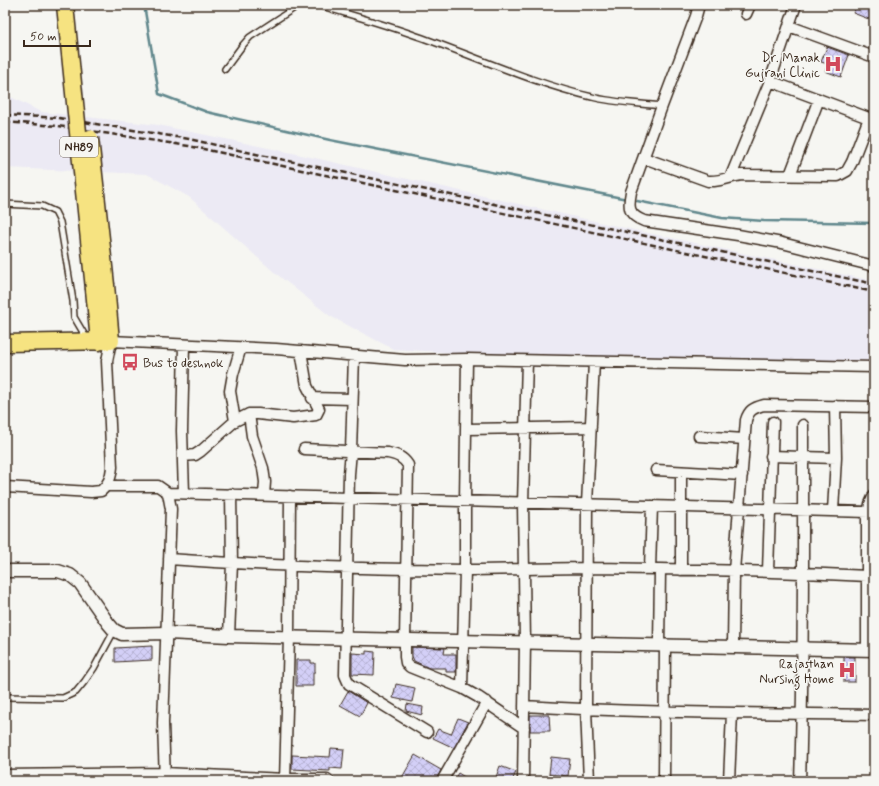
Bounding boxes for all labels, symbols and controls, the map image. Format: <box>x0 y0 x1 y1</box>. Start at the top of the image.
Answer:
scale bar <box>24 22 90 48</box>
text: 50 m <box>30 29 57 45</box>
place label: Dr. Manak Gujrani Clinic <box>745 50 821 82</box>
hospital icon: Dr. Manak Gujrani Clinic <box>823 54 843 74</box>
road number: NH89 <box>60 137 98 157</box>
bus stop icon: Bus to deshnok <box>120 352 140 372</box>
place label: Bus to deshnok <box>143 355 224 372</box>
place label: Rajasthan Nursing Home <box>759 656 834 690</box>
hospital icon: Rajasthan Nursing Home <box>837 660 857 680</box>

